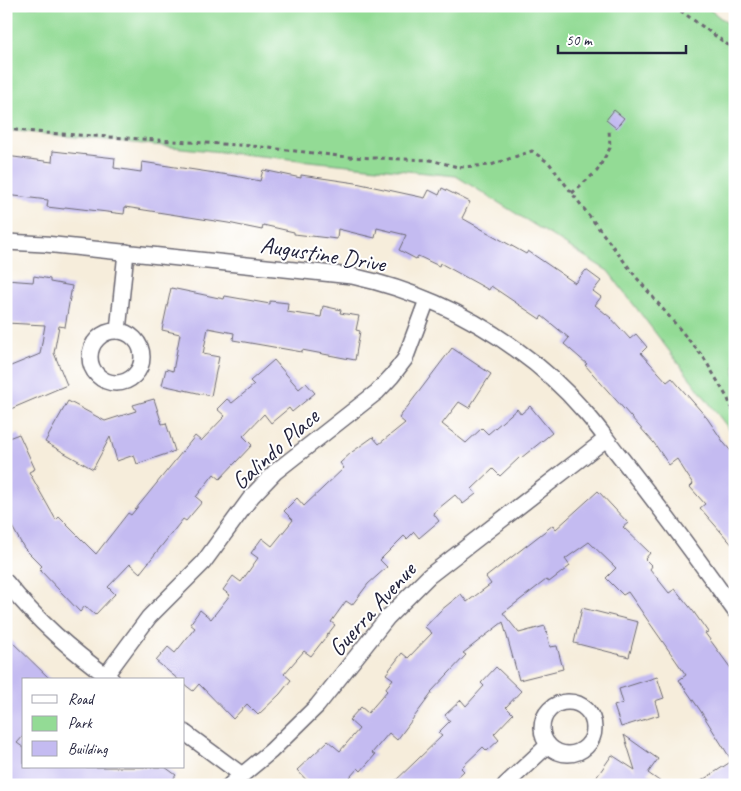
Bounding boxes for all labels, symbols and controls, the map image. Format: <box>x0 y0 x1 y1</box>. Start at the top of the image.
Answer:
scale bar <box>558 22 686 54</box>
text: 50 m <box>566 31 593 50</box>
street label: Augustine Drive <box>258 229 390 279</box>
street label: Galindo Place <box>225 400 327 496</box>
street label: Guerra Avenue <box>322 554 424 662</box>
legend <box>22 678 185 768</box>
text: Road <box>68 690 95 709</box>
text: Park <box>68 714 93 733</box>
text: Building <box>68 740 108 759</box>

